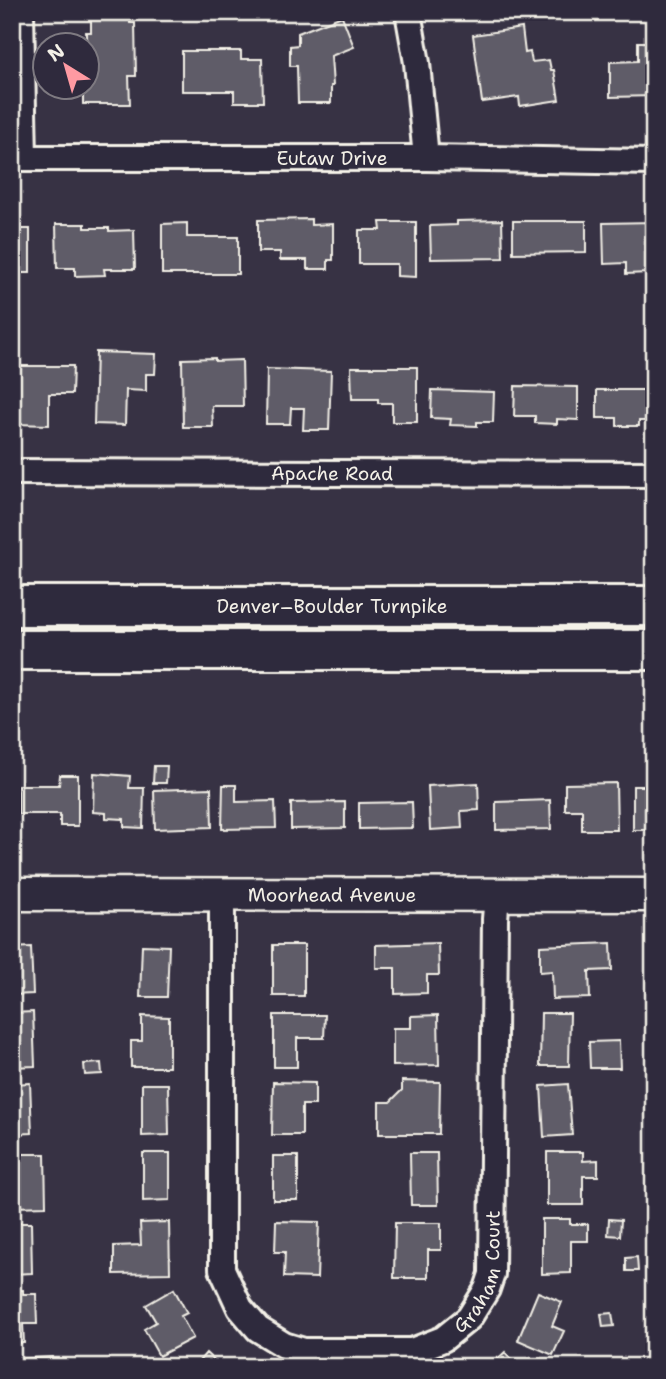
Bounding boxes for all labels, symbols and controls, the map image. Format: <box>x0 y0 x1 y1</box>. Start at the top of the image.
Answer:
north arrow <box>32 32 102 102</box>
text: N <box>43 38 70 67</box>
street label: Eutaw Drive <box>277 146 387 171</box>
street label: Apache Road <box>271 461 393 486</box>
street label: Denver–Boulder Turnpike <box>217 594 447 619</box>
street label: Moorhead Avenue <box>248 882 416 908</box>
street label: Graham Court <box>448 1210 507 1339</box>

